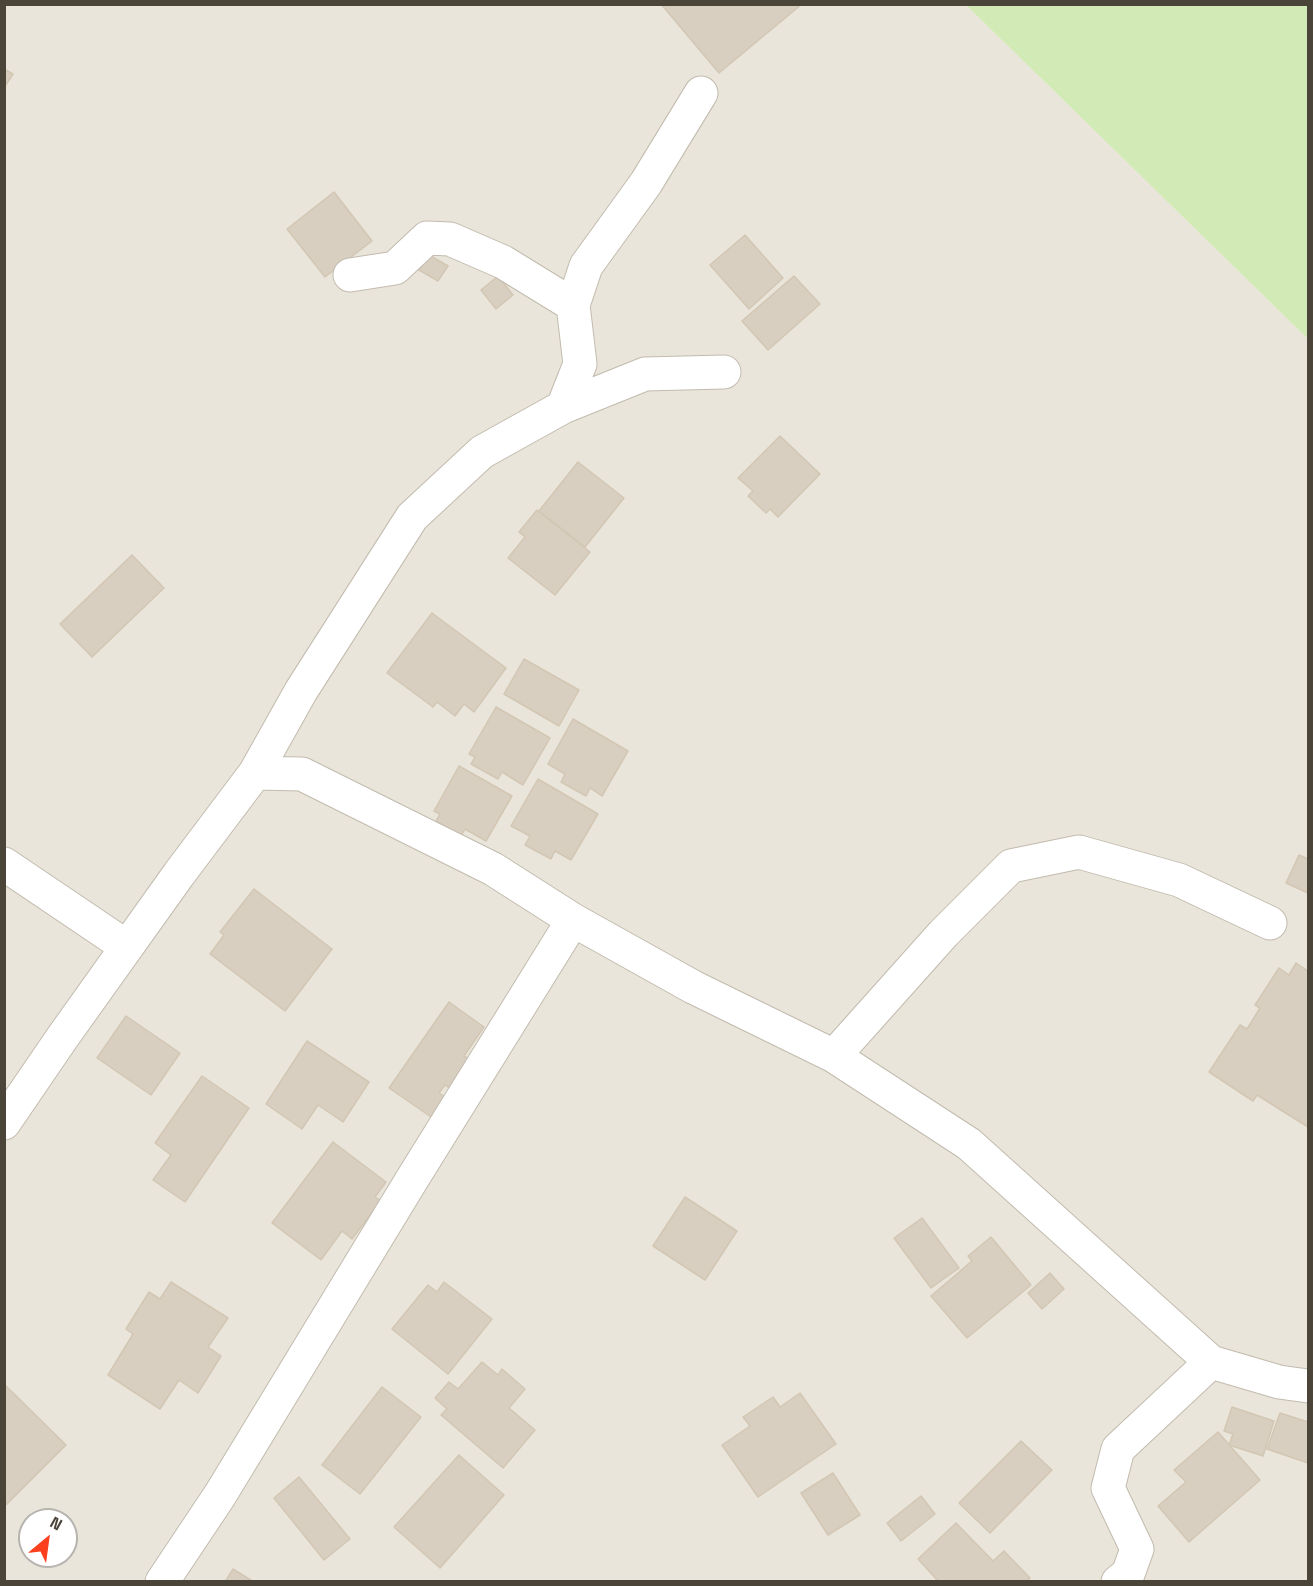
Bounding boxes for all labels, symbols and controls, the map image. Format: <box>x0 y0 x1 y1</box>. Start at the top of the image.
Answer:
north arrow <box>18 1508 78 1568</box>
text: N <box>46 1512 66 1535</box>

